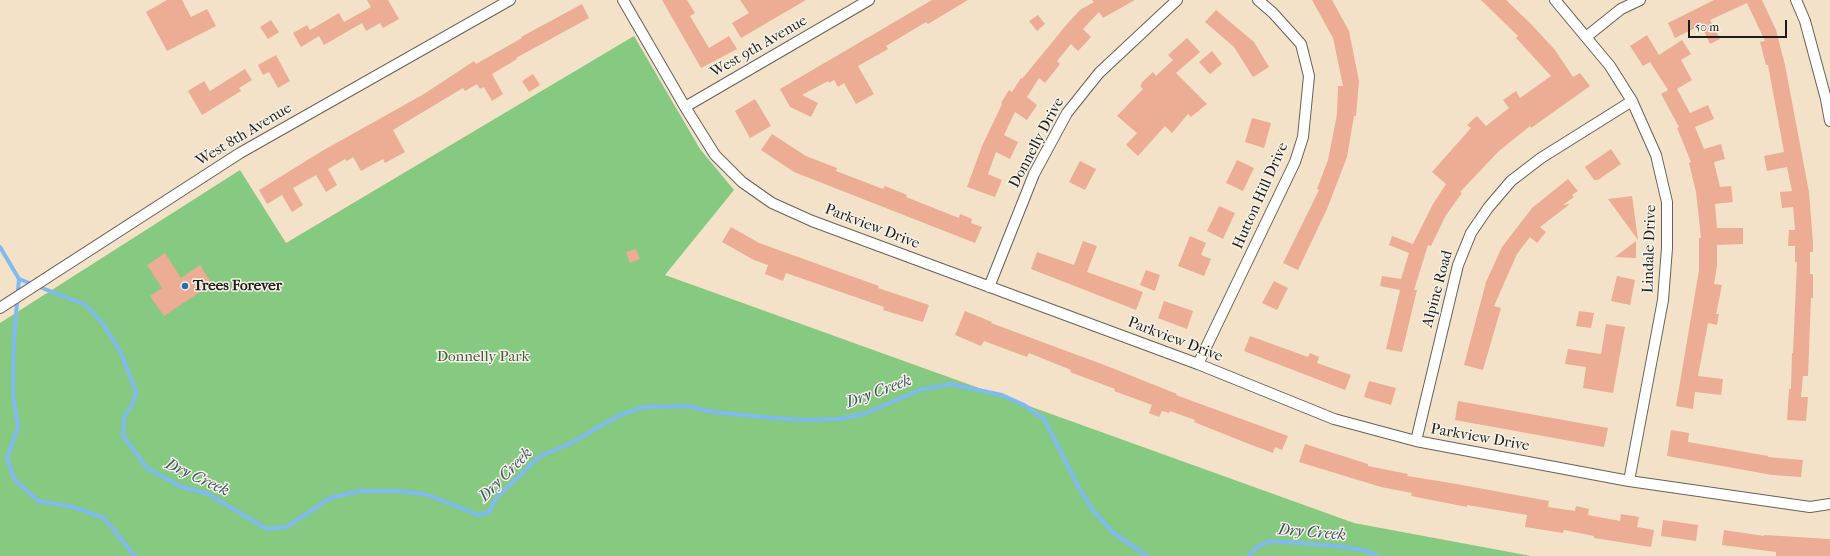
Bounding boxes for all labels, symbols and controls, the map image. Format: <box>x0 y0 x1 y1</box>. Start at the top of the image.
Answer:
street label: West 9th Avenue <box>708 12 810 82</box>
scale bar <box>1690 12 1789 38</box>
text: 50 m <box>1695 20 1719 34</box>
street label: Donnelly Drive <box>1006 95 1068 191</box>
street label: West 8th Avenue <box>193 99 295 171</box>
street label: Hutton Hill Drive <box>1229 140 1293 252</box>
street label: Parkview Drive <box>822 201 922 253</box>
street label: Lindale Drive <box>1639 204 1661 294</box>
street label: Alpine Road <box>1419 248 1457 330</box>
place label: Trees Forever <box>193 277 282 295</box>
marker: Trees Forever <box>180 281 190 291</box>
street label: Parkview Drive <box>1125 314 1225 366</box>
park label: Donnelly Park <box>437 348 529 366</box>
water label: Dry Creek <box>844 371 914 413</box>
street label: Parkview Drive <box>1429 420 1531 456</box>
water label: Dry Creek <box>475 444 537 506</box>
water label: Dry Creek <box>162 455 232 501</box>
water label: Dry Creek <box>1277 520 1347 546</box>

